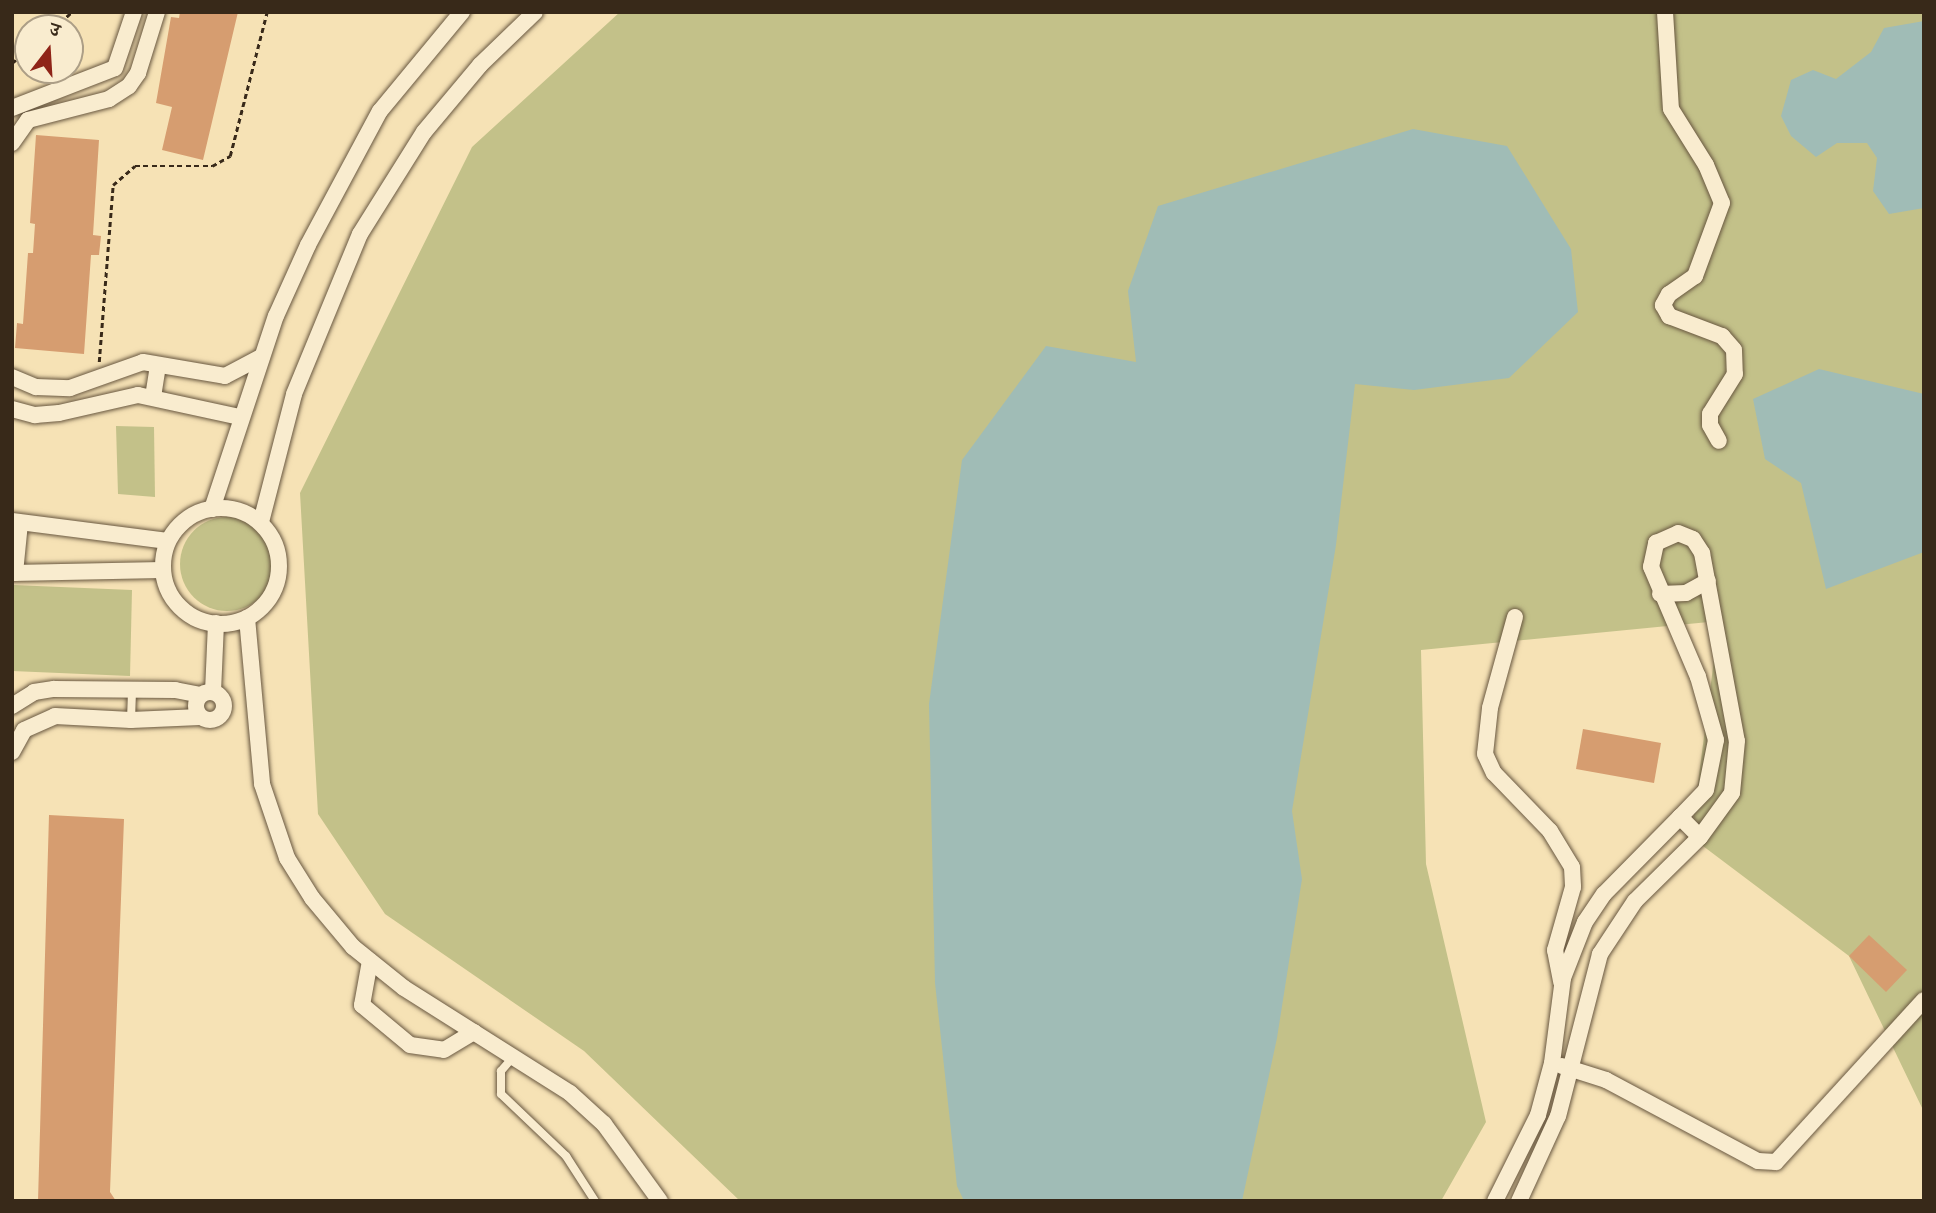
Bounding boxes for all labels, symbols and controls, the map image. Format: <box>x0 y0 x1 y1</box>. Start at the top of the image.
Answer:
north arrow <box>14 14 84 84</box>
text: उ <box>46 17 63 45</box>

